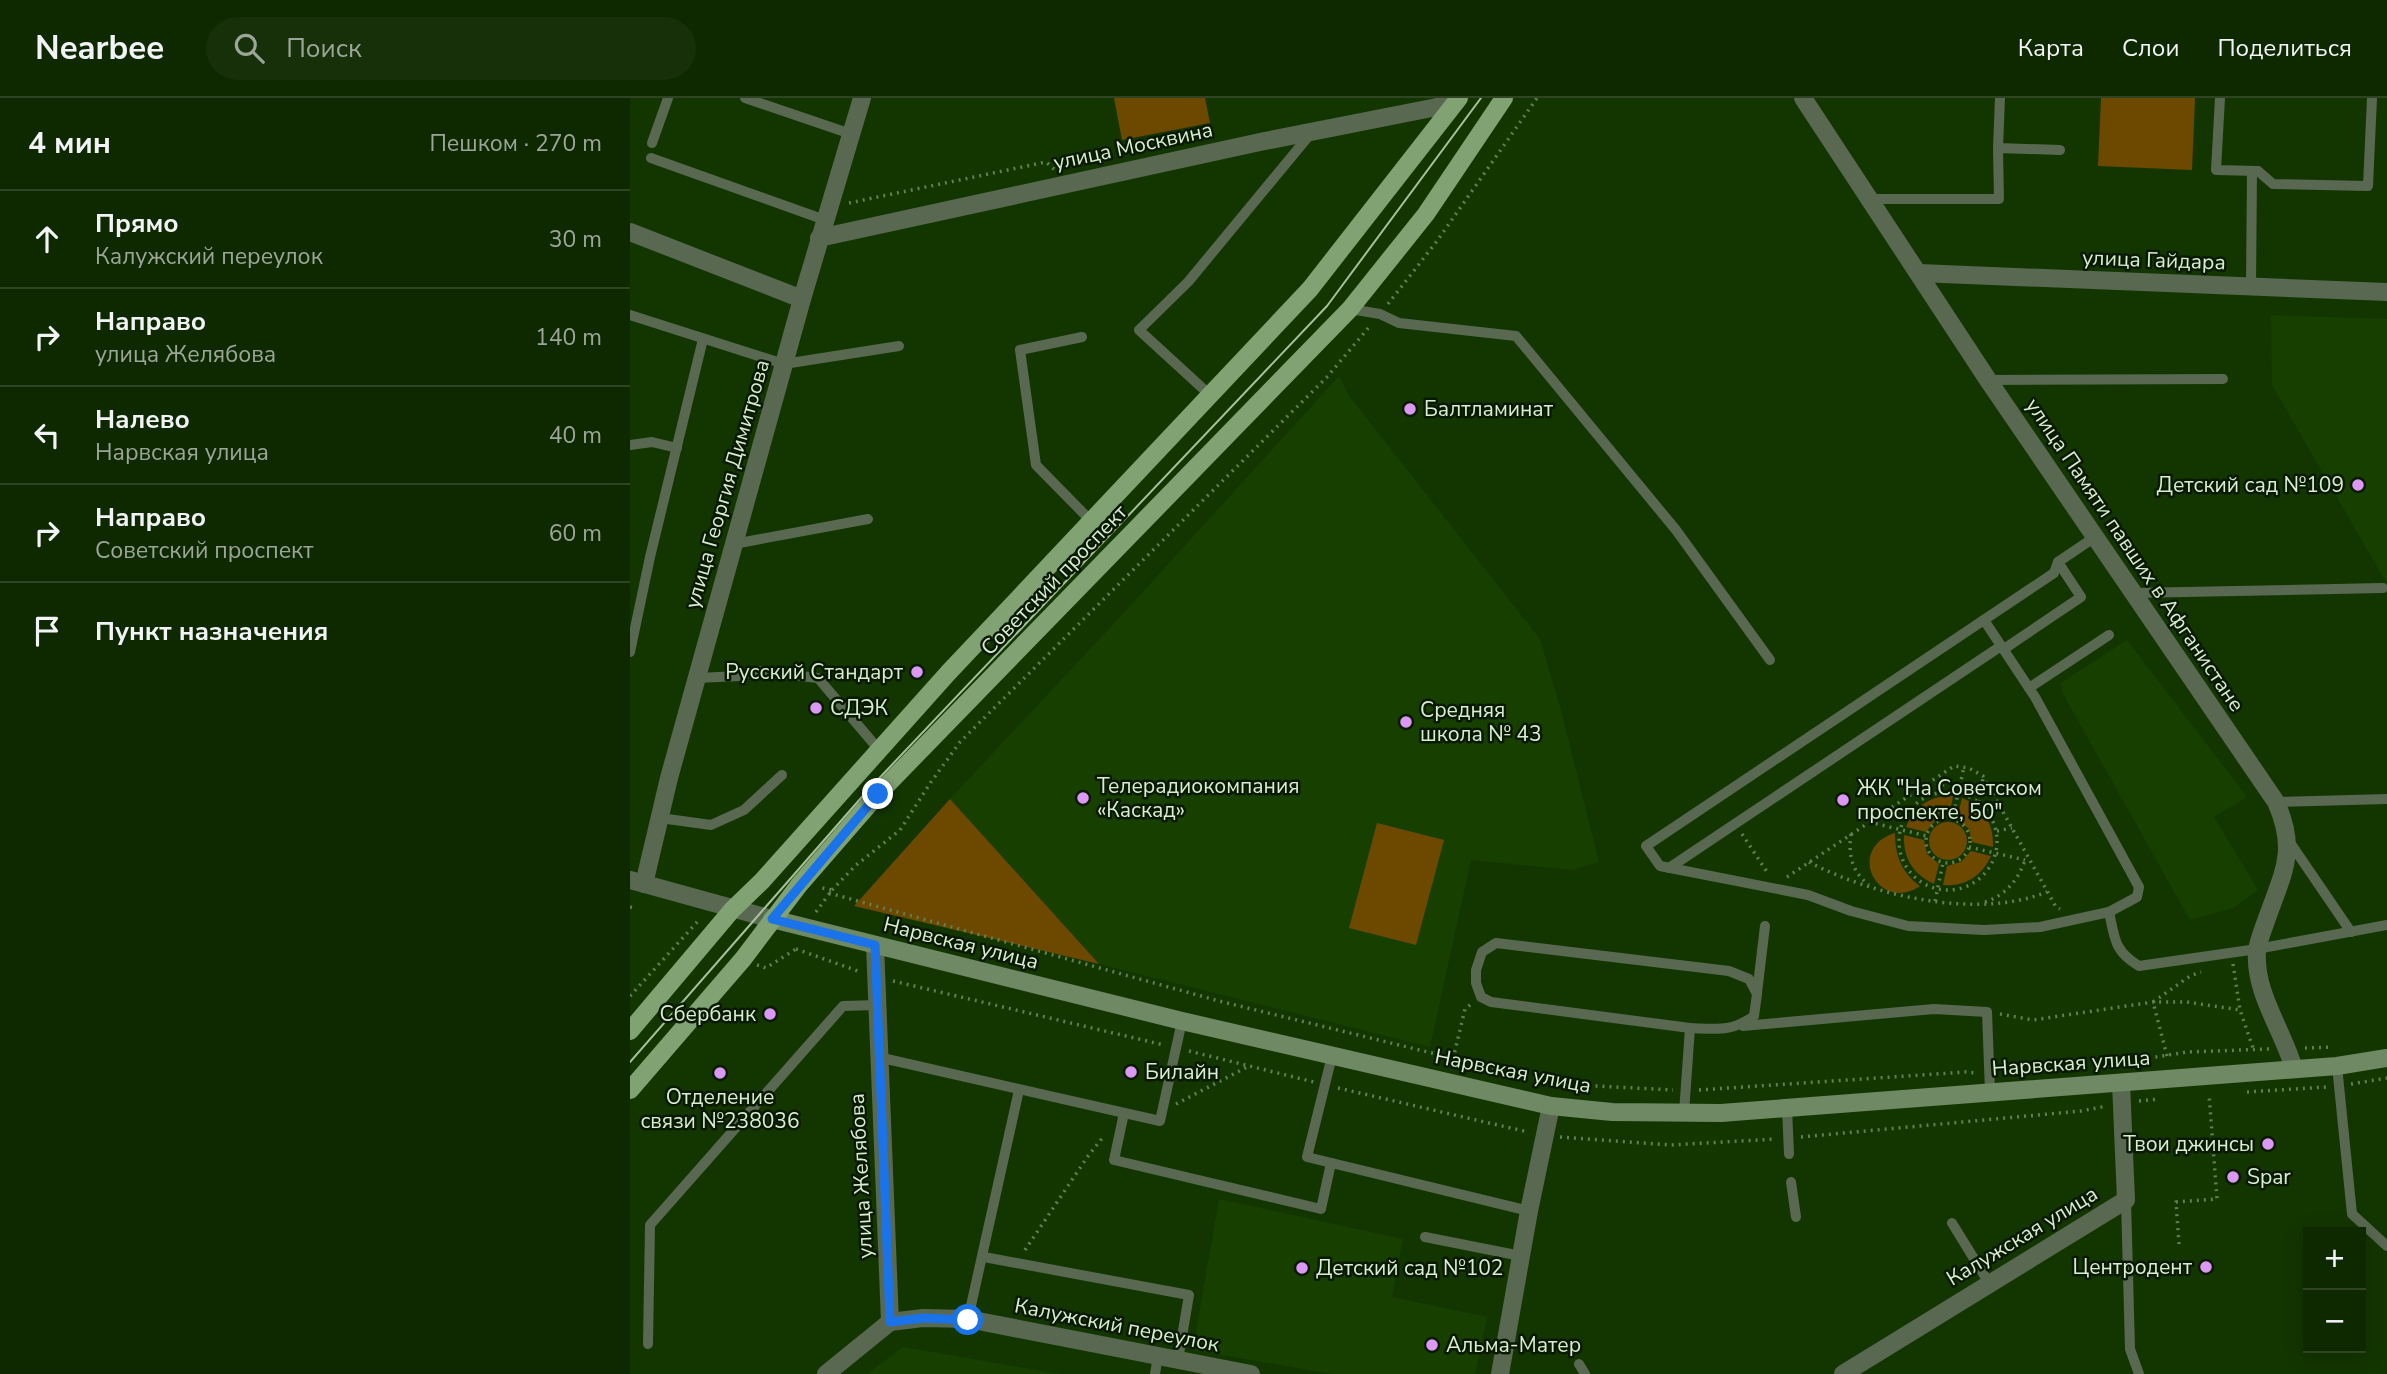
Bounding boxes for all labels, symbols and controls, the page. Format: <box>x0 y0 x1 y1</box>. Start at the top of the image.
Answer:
search box <box>206 17 696 80</box>
text: Nearbee <box>35 26 164 71</box>
icon: search <box>230 29 268 67</box>
text: Поиск <box>286 31 362 66</box>
text: Карта <box>2018 32 2084 64</box>
text: Слои <box>2122 32 2179 64</box>
text: Поделиться <box>2217 32 2352 64</box>
street label: улица Москвина <box>1051 115 1215 177</box>
text: 4 мин <box>28 123 111 164</box>
text: Пешком · 270 m <box>429 128 602 159</box>
text: Прямо <box>95 206 179 241</box>
icon: ahead <box>28 220 66 258</box>
text: 30 m <box>549 224 602 255</box>
text: Калужский переулок <box>95 241 323 272</box>
street label: улица Гайдара <box>2082 244 2226 276</box>
text: Направо <box>95 304 206 339</box>
icon: right <box>28 318 66 356</box>
text: 140 m <box>535 322 602 353</box>
text: улица Желябова <box>95 339 276 370</box>
street label: улица Георгия Димитрова <box>678 356 776 612</box>
street label: улица Памяти павших в Афганистане <box>2019 393 2251 717</box>
place label: Балтламинат <box>1424 395 1554 423</box>
marker: Балтламинат <box>1402 401 1418 417</box>
text: Налево <box>95 402 190 437</box>
icon: left <box>28 416 66 454</box>
text: 40 m <box>549 420 602 451</box>
text: Нарвская улица <box>95 437 269 468</box>
place label: Детский сад №109 <box>2157 471 2344 499</box>
marker: Детский сад №109 <box>2350 477 2366 493</box>
street label: Советский проспект <box>975 498 1134 661</box>
text: Направо <box>95 500 206 535</box>
icon: right <box>28 514 66 552</box>
text: 60 m <box>549 518 602 549</box>
text: Советский проспект <box>95 535 313 566</box>
icon: arrive <box>28 612 66 650</box>
text: Пункт назначения <box>95 614 328 649</box>
place label: Русский Стандарт <box>725 658 904 686</box>
marker: Русский Стандарт <box>909 664 925 680</box>
place label: СДЭК <box>830 694 889 722</box>
place label: Средняя школа № 43 <box>1420 696 1542 748</box>
marker: СДЭК <box>808 700 824 716</box>
marker: Средняя школа № 43 <box>1398 714 1414 730</box>
place label: Телерадиокомпания «Каскад» <box>1097 772 1299 824</box>
place label: ЖК "На Советском проспекте, 50" <box>1857 774 2042 826</box>
route end <box>862 778 893 809</box>
marker: Телерадиокомпания «Каскад» <box>1075 790 1091 806</box>
marker: ЖК "На Советском проспекте, 50" <box>1835 792 1851 808</box>
street label: Нарвская улица <box>881 910 1041 976</box>
place label: Сбербанк <box>660 1000 757 1028</box>
marker: Сбербанк <box>762 1006 778 1022</box>
street label: Нарвская улица <box>1432 1042 1594 1100</box>
street label: Нарвская улица <box>1991 1043 2151 1083</box>
place label: Билайн <box>1145 1058 1219 1086</box>
marker: Билайн <box>1123 1064 1139 1080</box>
marker: Отделение связи №238036 <box>712 1065 728 1081</box>
place label: Отделение связи №238036 <box>640 1083 800 1135</box>
street label: улица Желябова <box>843 1093 879 1259</box>
place label: Твои джинсы <box>2123 1130 2254 1158</box>
marker: Твои джинсы <box>2260 1136 2276 1152</box>
place label: Spar <box>2247 1163 2291 1191</box>
marker: Spar <box>2225 1169 2241 1185</box>
street label: Калужская улица <box>1941 1180 2103 1292</box>
map controls <box>2303 1227 2366 1353</box>
button: + <box>2303 1227 2366 1290</box>
place label: Центродент <box>2073 1253 2193 1281</box>
place label: Детский сад №102 <box>1316 1254 1503 1282</box>
marker: Центродент <box>2198 1259 2214 1275</box>
marker: Детский сад №102 <box>1294 1260 1310 1276</box>
button: − <box>2303 1290 2366 1353</box>
street label: Калужский переулок <box>1012 1291 1223 1359</box>
route start <box>952 1304 983 1335</box>
place label: Альма-Матер <box>1446 1331 1581 1359</box>
marker: Альма-Матер <box>1424 1337 1440 1353</box>

